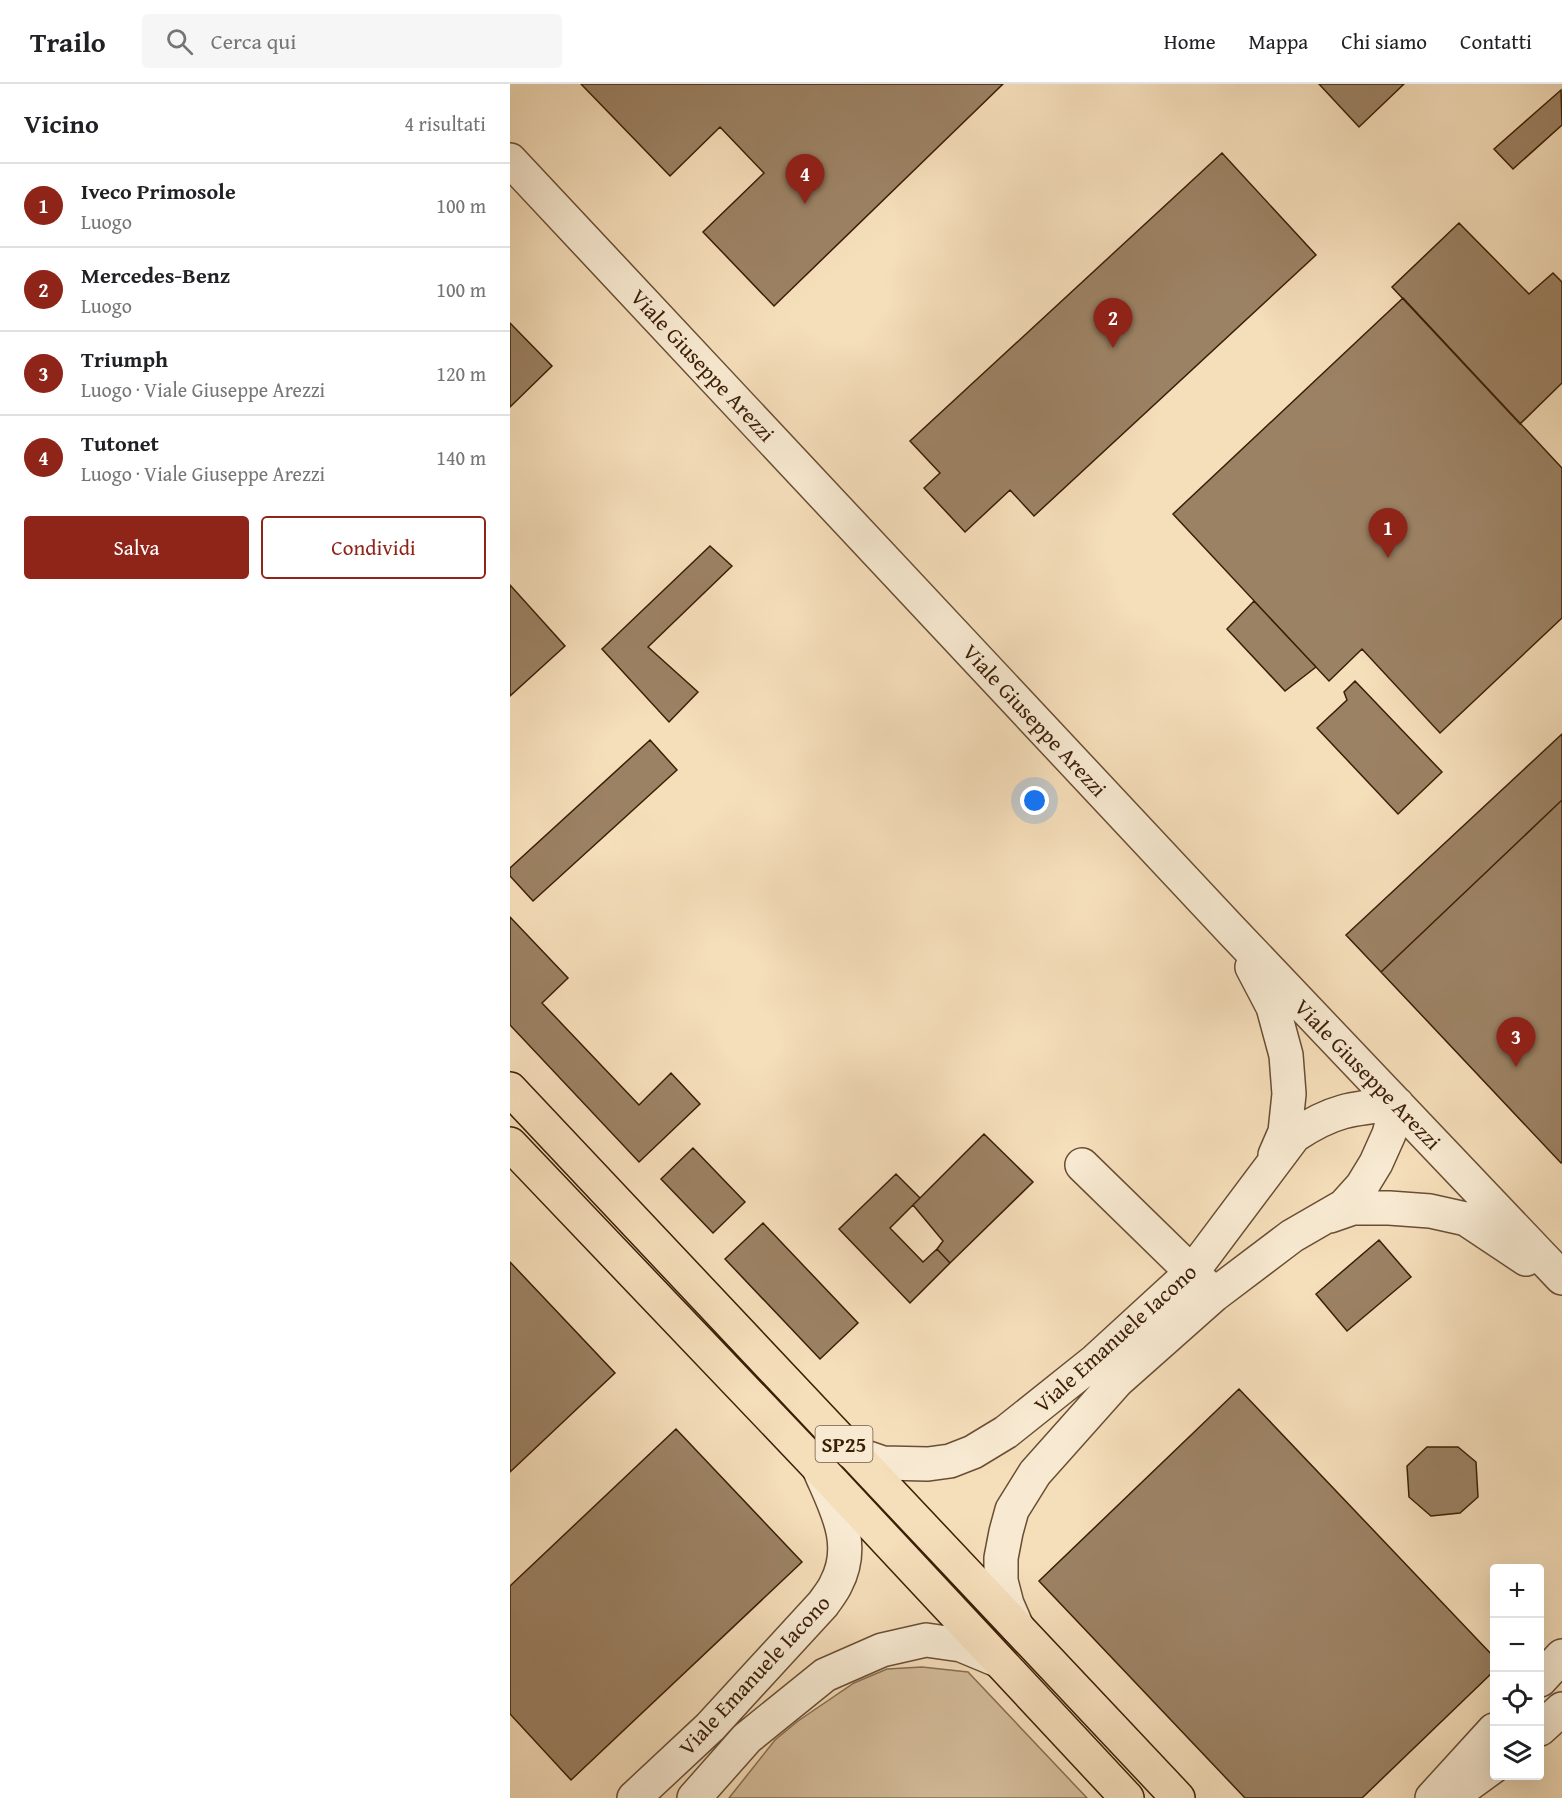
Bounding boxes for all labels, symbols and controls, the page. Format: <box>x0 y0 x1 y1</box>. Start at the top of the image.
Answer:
search box <box>142 14 562 68</box>
text: Trailo <box>30 21 106 62</box>
icon: search <box>163 25 196 58</box>
text: Cerca qui <box>211 25 296 57</box>
text: Home <box>1164 26 1216 57</box>
text: Mappa <box>1249 26 1308 57</box>
text: Chi siamo <box>1341 26 1427 57</box>
text: Contatti <box>1460 26 1532 57</box>
text: Vicino <box>24 104 99 143</box>
text: 4 risultati <box>405 109 486 138</box>
pin: 4 <box>786 154 824 204</box>
text: Iveco Primosole <box>81 175 236 207</box>
text: 1 <box>38 191 49 220</box>
text: 100 m <box>436 191 486 220</box>
text: Luogo <box>81 207 132 236</box>
text: Mercedes-Benz <box>81 259 230 291</box>
text: 2 <box>38 275 49 304</box>
text: 100 m <box>436 275 486 304</box>
street label: Viale Giuseppe Arezzi <box>623 281 783 449</box>
text: Luogo <box>81 291 132 320</box>
pin: 2 <box>1094 298 1132 348</box>
text: Triumph <box>81 343 168 375</box>
text: 3 <box>38 359 49 388</box>
text: 120 m <box>436 359 486 388</box>
text: Luogo · Viale Giuseppe Arezzi <box>81 375 325 404</box>
text: Tutonet <box>81 427 159 459</box>
text: 4 <box>38 443 49 472</box>
text: 140 m <box>436 443 486 472</box>
text: Luogo · Viale Giuseppe Arezzi <box>81 459 325 488</box>
pin: 1 <box>1368 508 1408 558</box>
button: Salva <box>24 516 249 579</box>
button: Condividi <box>261 516 486 579</box>
street label: Viale Giuseppe Arezzi <box>955 636 1115 804</box>
your location <box>1020 786 1049 815</box>
street label: Viale Giuseppe Arezzi <box>1287 991 1449 1157</box>
pin: 3 <box>1496 1018 1536 1067</box>
street label: Viale Emanuele Iacono <box>1026 1256 1204 1420</box>
road number: SP25 <box>816 1426 872 1462</box>
map controls <box>1490 1564 1544 1780</box>
button: + <box>1490 1564 1544 1618</box>
street label: Viale Emanuele Iacono <box>671 1587 837 1763</box>
button: − <box>1490 1618 1544 1672</box>
button: locate <box>1490 1672 1544 1726</box>
button: layers <box>1490 1726 1544 1780</box>

